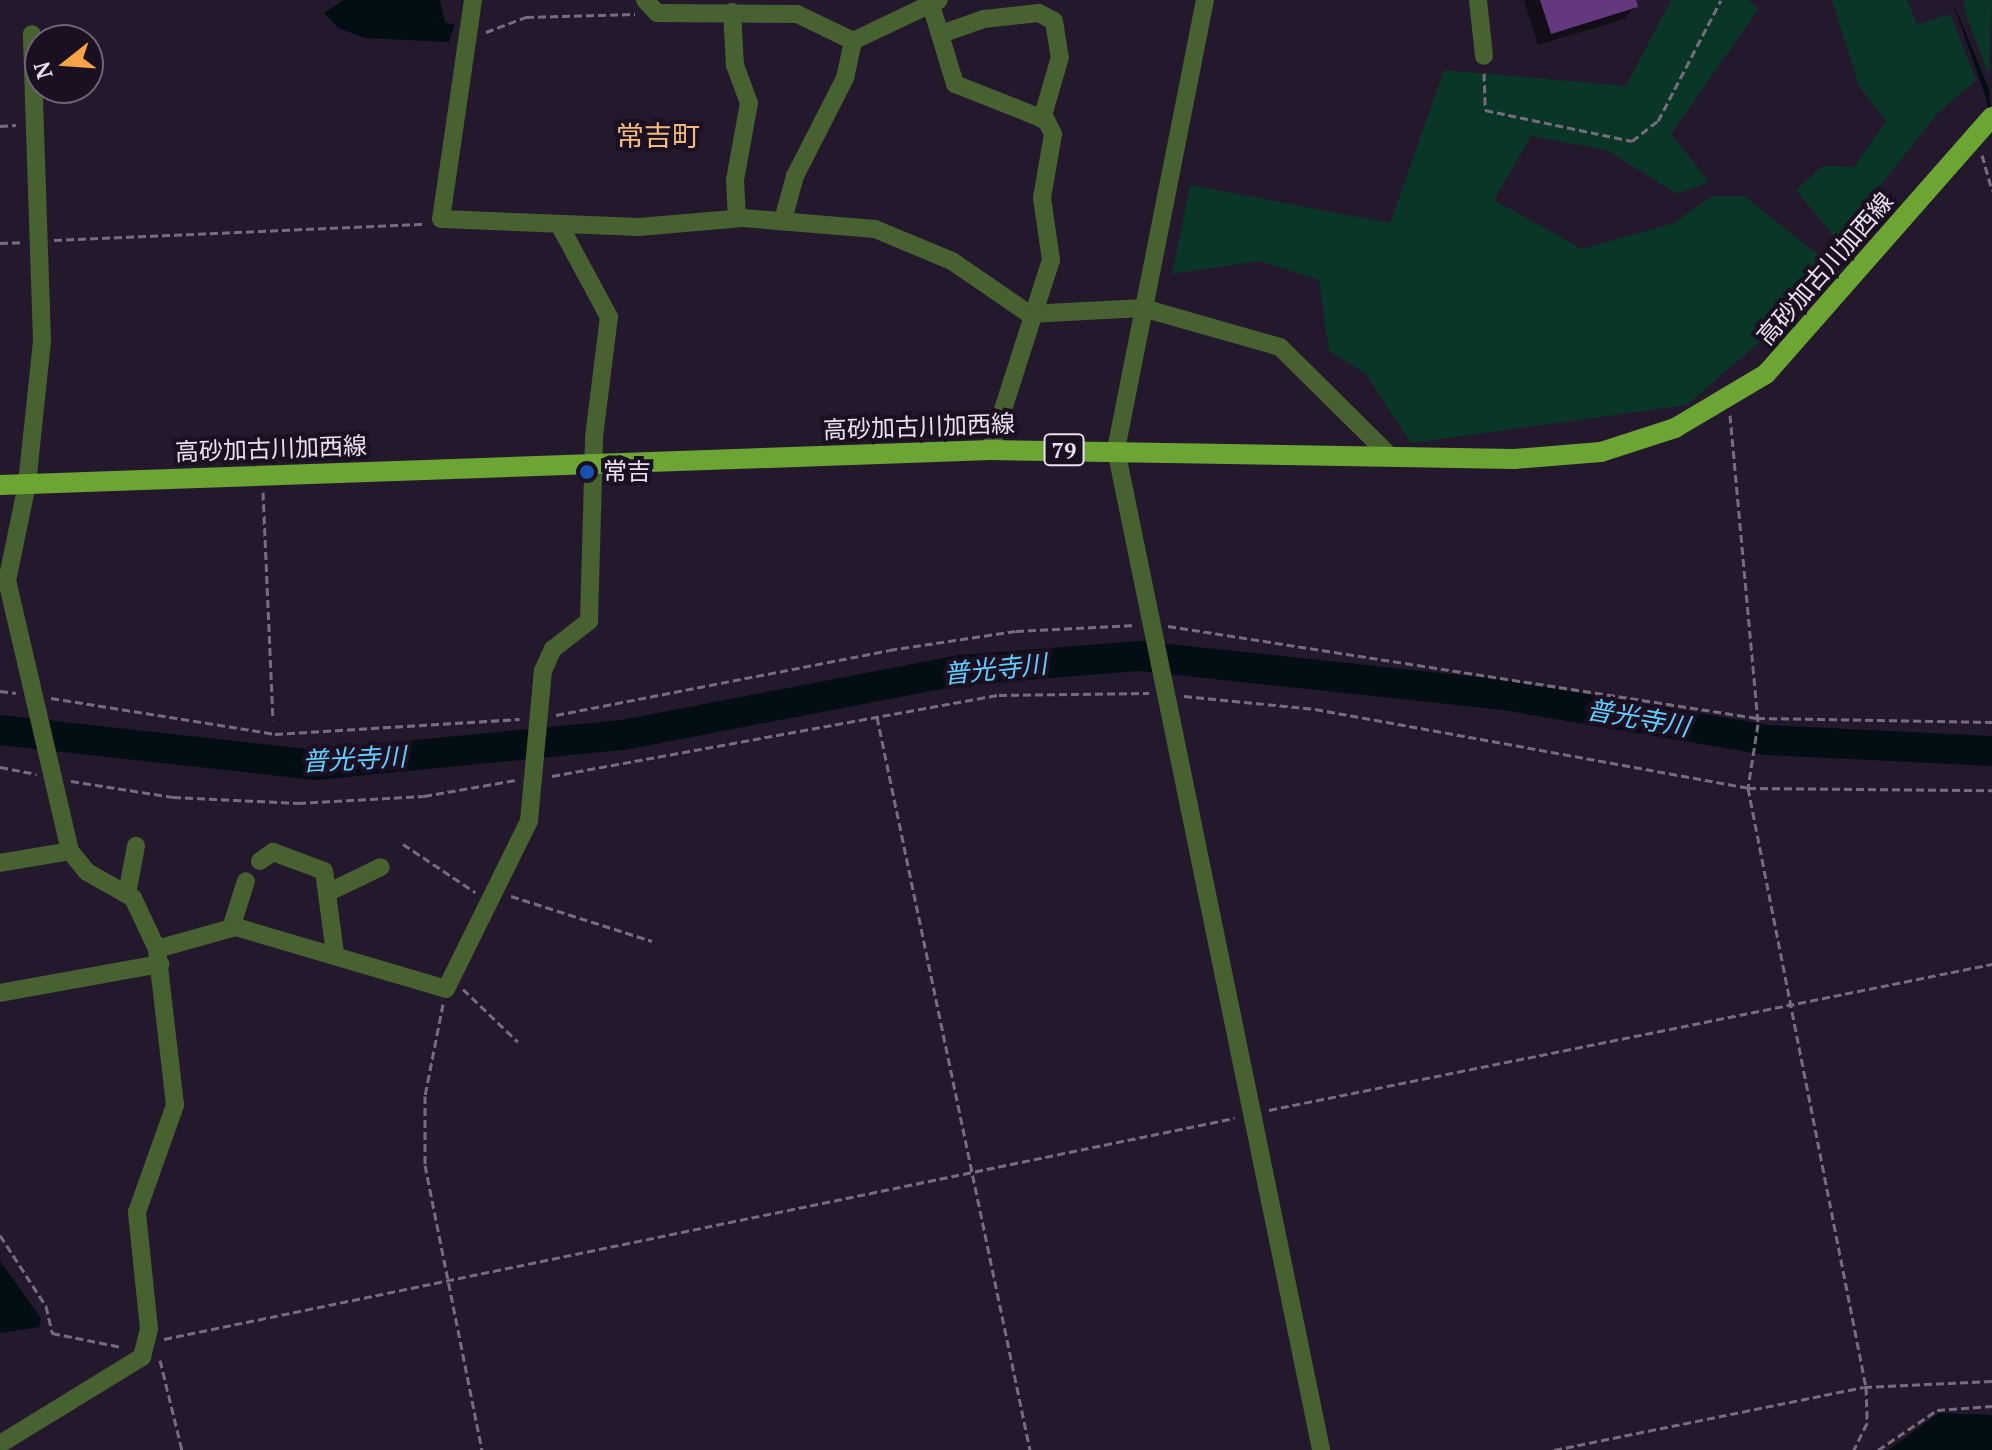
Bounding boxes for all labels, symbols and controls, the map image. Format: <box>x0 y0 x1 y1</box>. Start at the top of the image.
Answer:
north arrow <box>24 24 104 104</box>
text: N <box>26 58 59 83</box>
district label: 常吉町 <box>616 119 700 153</box>
street label: 高砂加古川加西線 <box>1751 187 1899 351</box>
street label: 高砂加古川加西線 <box>823 409 1015 445</box>
street label: 高砂加古川加西線 <box>175 431 367 467</box>
road number: 79 <box>1042 432 1086 468</box>
place label: 常吉 <box>603 458 651 486</box>
marker: 常吉 <box>578 463 596 481</box>
water label: 普光寺川 <box>942 648 1048 690</box>
water label: 普光寺川 <box>1584 694 1692 742</box>
water label: 普光寺川 <box>301 741 407 777</box>

